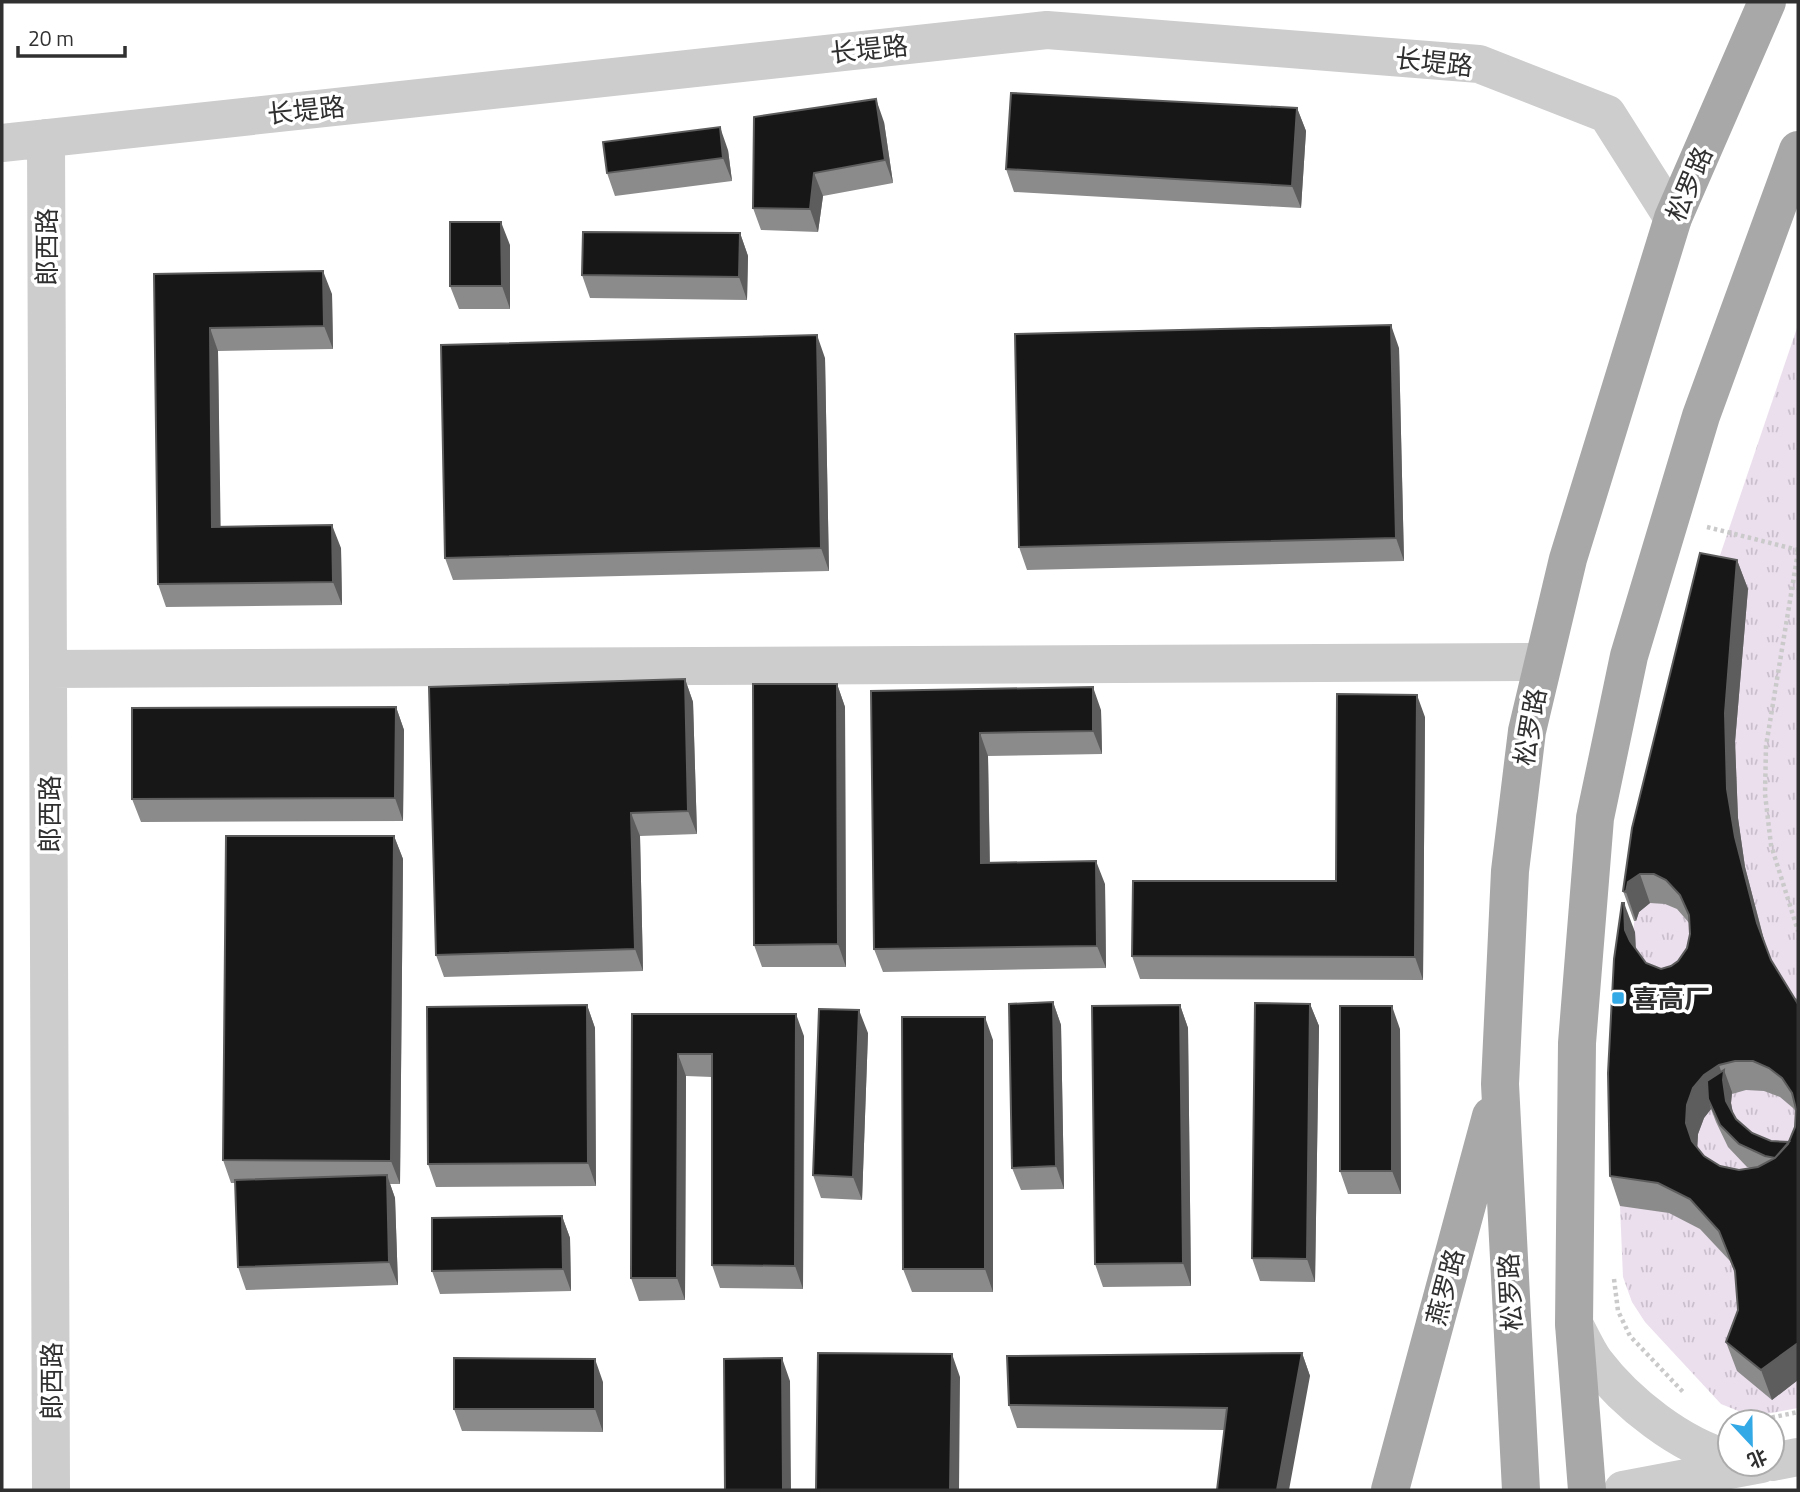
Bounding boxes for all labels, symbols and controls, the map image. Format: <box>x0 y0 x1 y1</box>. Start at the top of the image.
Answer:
scale bar <box>18 14 124 58</box>
text: 20 m <box>28 22 74 54</box>
street label: 长堤路 <box>828 26 910 72</box>
street label: 长堤路 <box>1393 39 1475 85</box>
street label: 长堤路 <box>265 87 347 133</box>
street label: 松罗路 <box>1656 140 1722 228</box>
street label: 郎西路 <box>27 208 66 286</box>
street label: 松罗路 <box>1504 685 1556 769</box>
street label: 郎西路 <box>30 775 69 853</box>
place label: 喜高厂 <box>1632 979 1710 1018</box>
marker: 喜高厂 <box>1610 990 1626 1006</box>
street label: 燕罗路 <box>1416 1244 1474 1330</box>
street label: 松罗路 <box>1488 1252 1532 1332</box>
street label: 郎西路 <box>32 1342 71 1420</box>
north arrow <box>1716 1408 1786 1478</box>
text: 北 <box>1743 1442 1772 1476</box>

